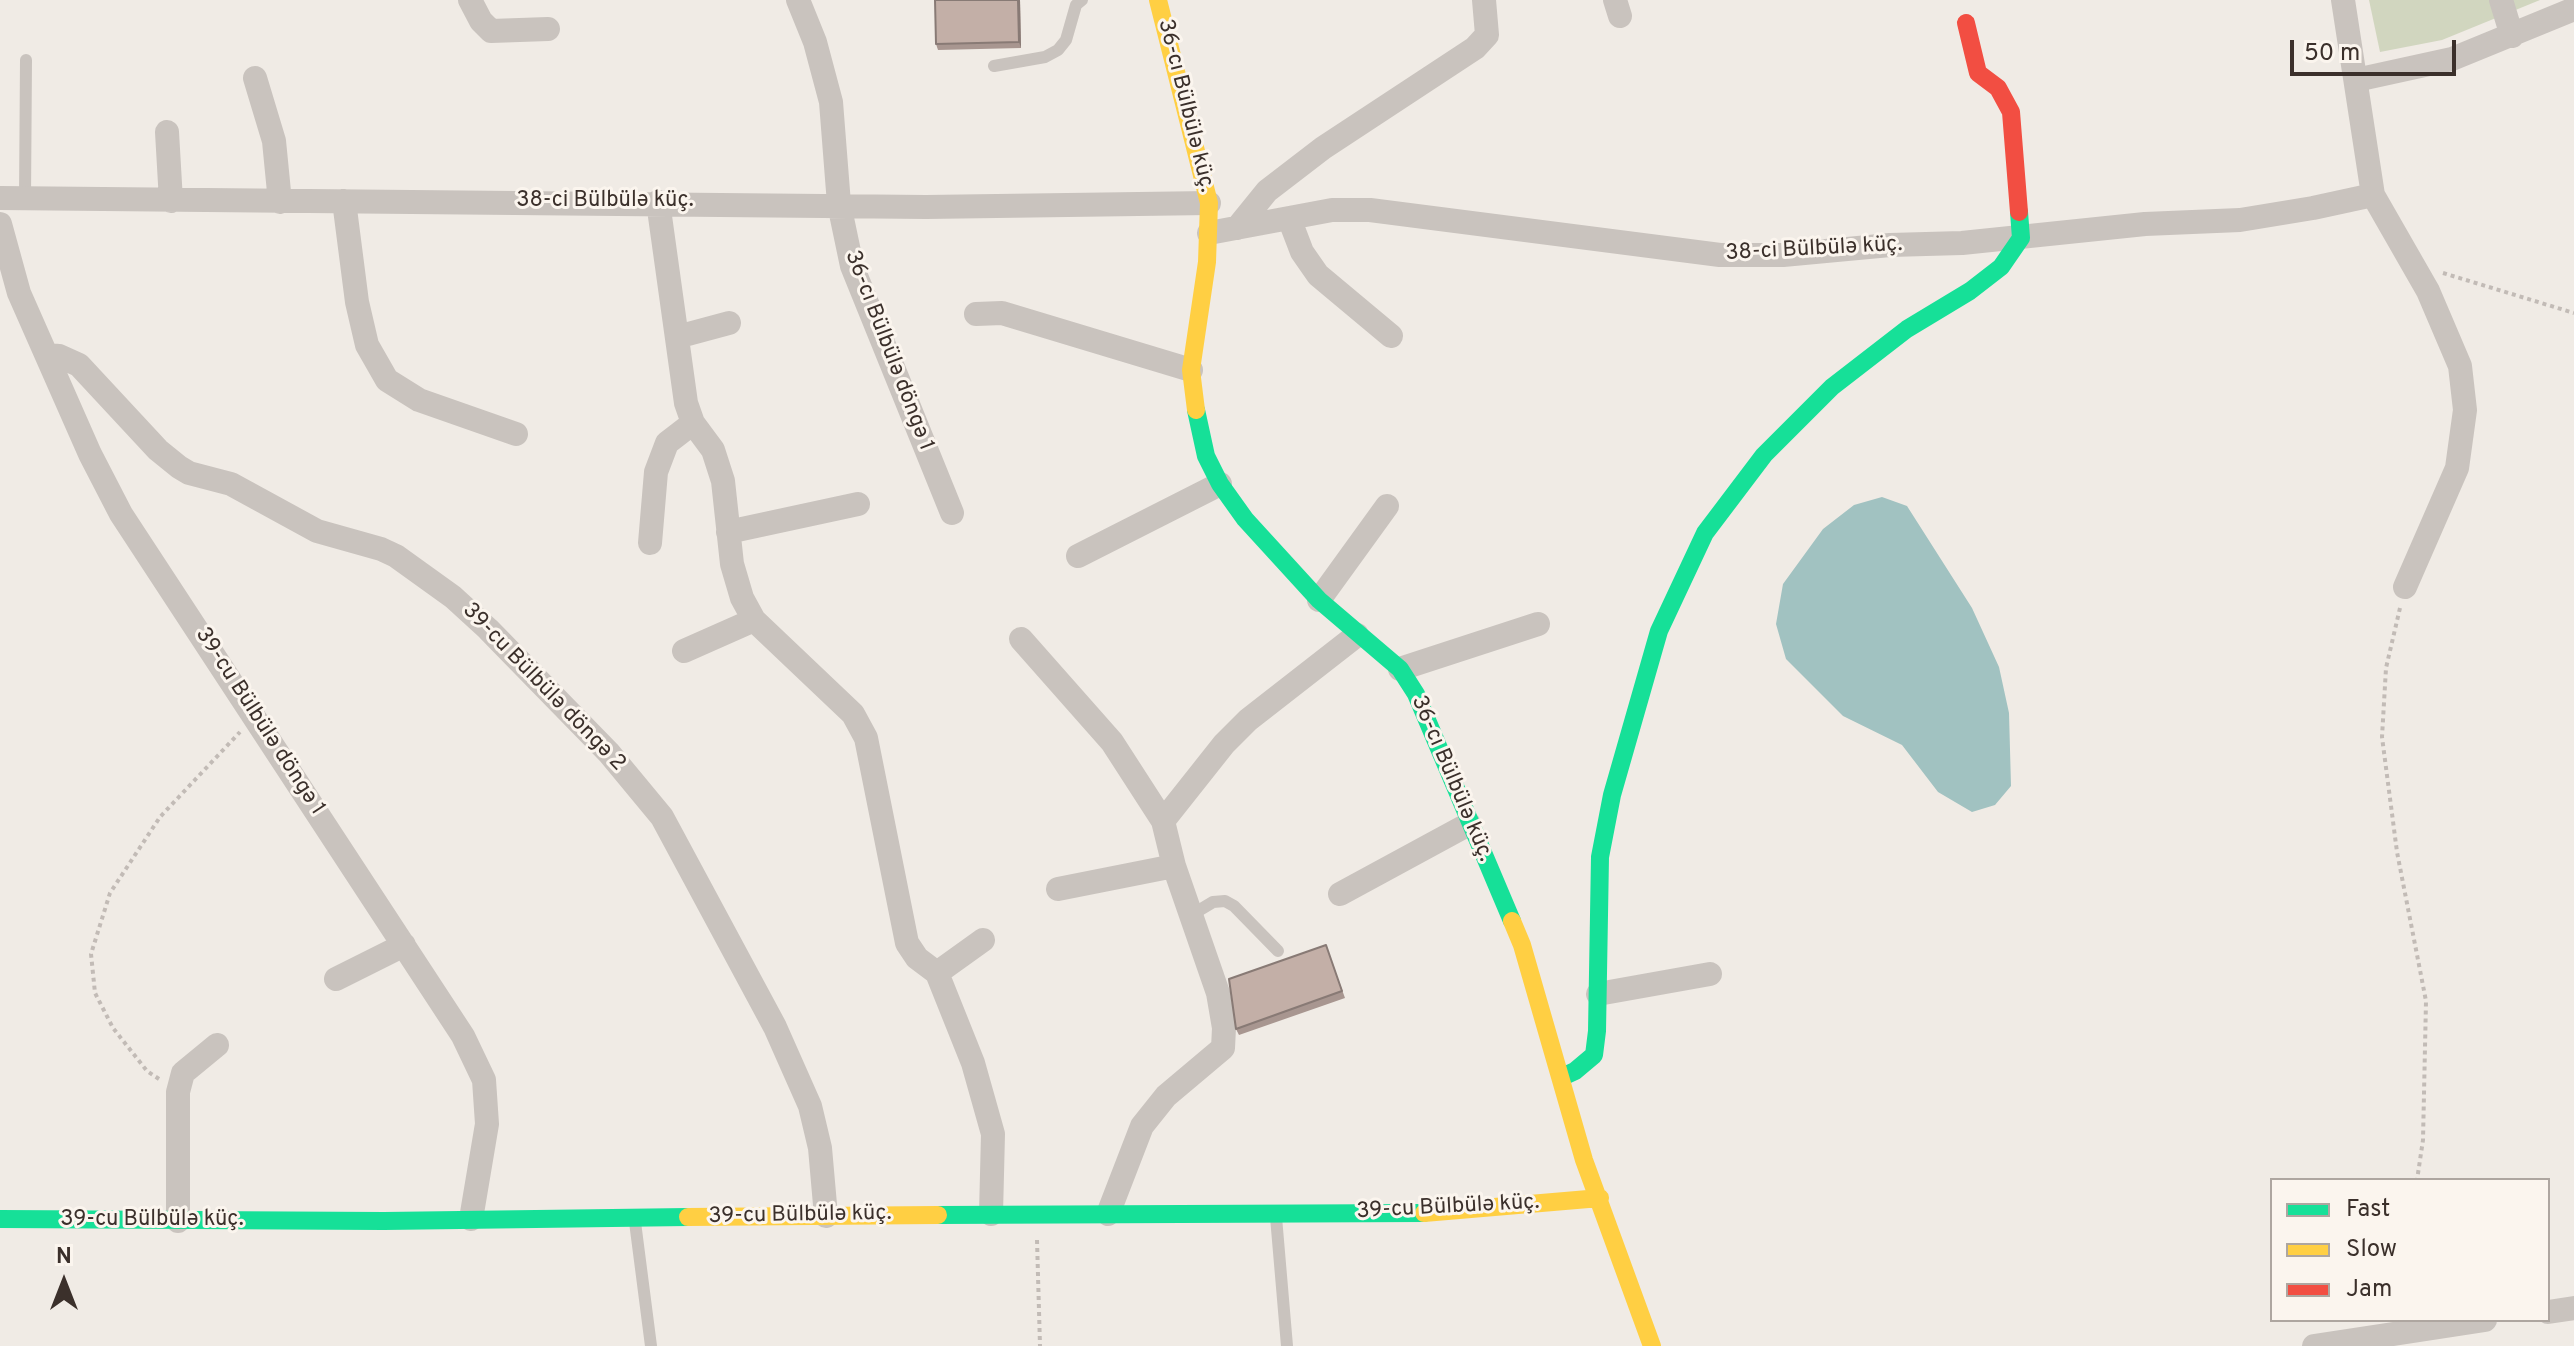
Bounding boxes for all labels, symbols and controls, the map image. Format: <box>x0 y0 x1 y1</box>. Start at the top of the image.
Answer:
street label: 36-cı Bülbülə küç. <box>1151 17 1219 195</box>
scale bar <box>2294 24 2460 74</box>
text: 50 m <box>2304 39 2360 69</box>
street label: 38-ci Bülbülə küç. <box>516 189 694 215</box>
street label: 38-ci Bülbülə küç. <box>1725 232 1903 268</box>
street label: 36-cı Bülbülə döngə 1 <box>838 247 938 455</box>
street label: 39-cu Bülbülə döngə 2 <box>456 598 630 778</box>
street label: 39-cu Bülbülə döngə 1 <box>188 623 330 821</box>
street label: 36-cı Bülbülə küç. <box>1404 692 1498 866</box>
legend <box>2270 1178 2550 1322</box>
street label: 39-cu Bülbülə küç. <box>1356 1190 1540 1226</box>
text: Fast <box>2346 1195 2390 1225</box>
street label: 39-cu Bülbülə küç. <box>708 1201 892 1231</box>
street label: 39-cu Bülbülə küç. <box>60 1208 244 1234</box>
text: Slow <box>2346 1235 2397 1265</box>
north arrow <box>24 1242 104 1322</box>
text: N <box>56 1244 72 1271</box>
text: Jam <box>2346 1275 2392 1305</box>

